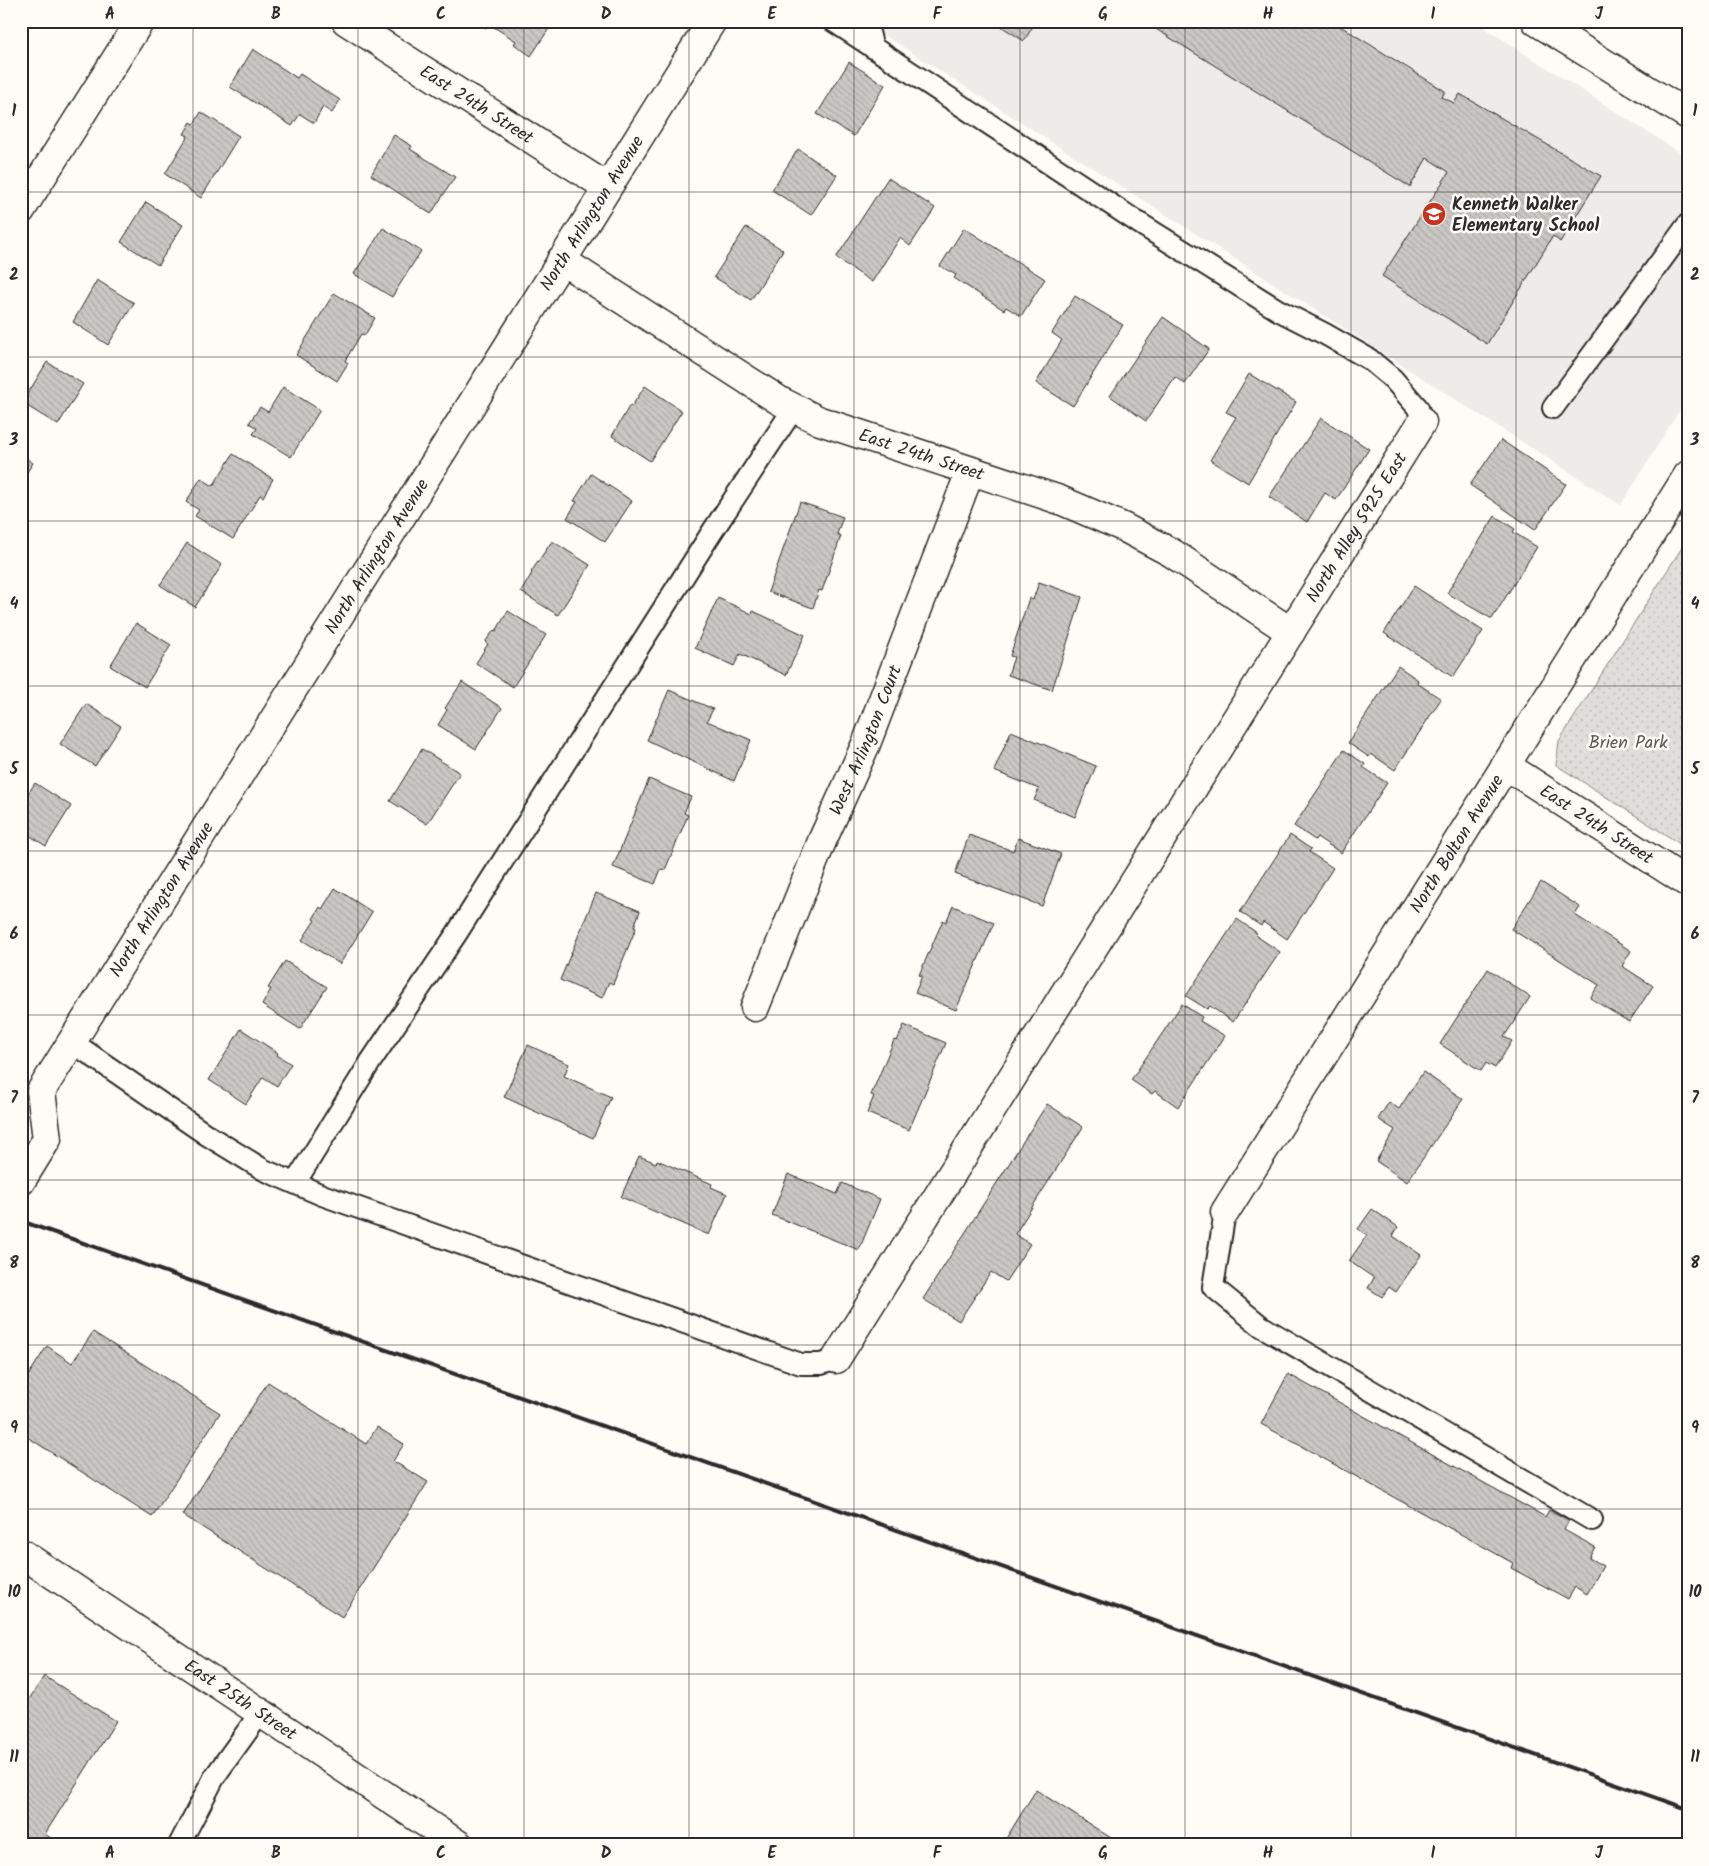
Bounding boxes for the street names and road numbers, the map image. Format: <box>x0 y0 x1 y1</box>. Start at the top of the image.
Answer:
street label: East 24th Street <box>413 58 540 153</box>
street label: North Arlington Avenue <box>533 130 653 297</box>
street label: East 24th Street <box>854 422 989 490</box>
street label: North Alley 5925 East <box>1299 446 1416 609</box>
street label: North Arlington Avenue <box>318 473 437 641</box>
street label: West Arlington Court <box>822 660 911 820</box>
street label: North Bolton Avenue <box>1403 769 1512 920</box>
street label: East 24th Street <box>1533 778 1659 874</box>
street label: North Arlington Avenue <box>103 817 222 984</box>
street label: East 25th Street <box>177 1652 303 1750</box>

